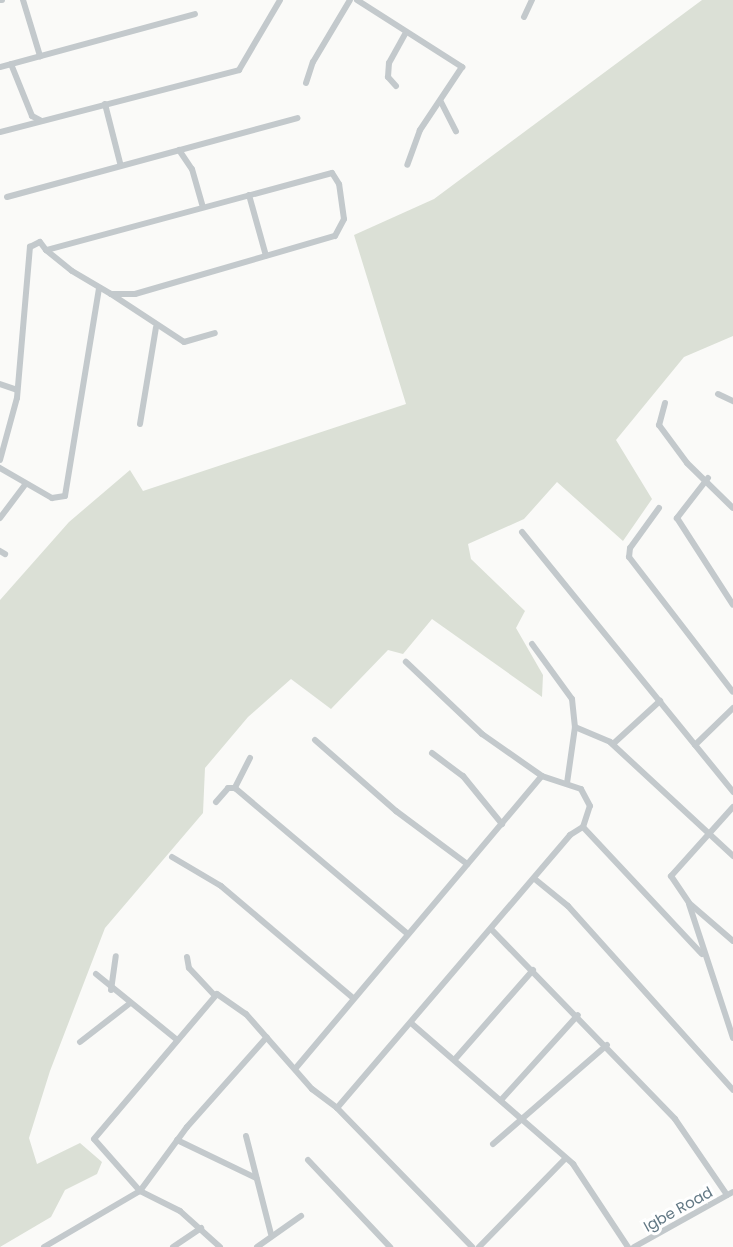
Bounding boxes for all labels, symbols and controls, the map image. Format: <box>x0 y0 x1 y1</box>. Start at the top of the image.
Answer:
street label: Igbe Road <box>640 1183 716 1235</box>

